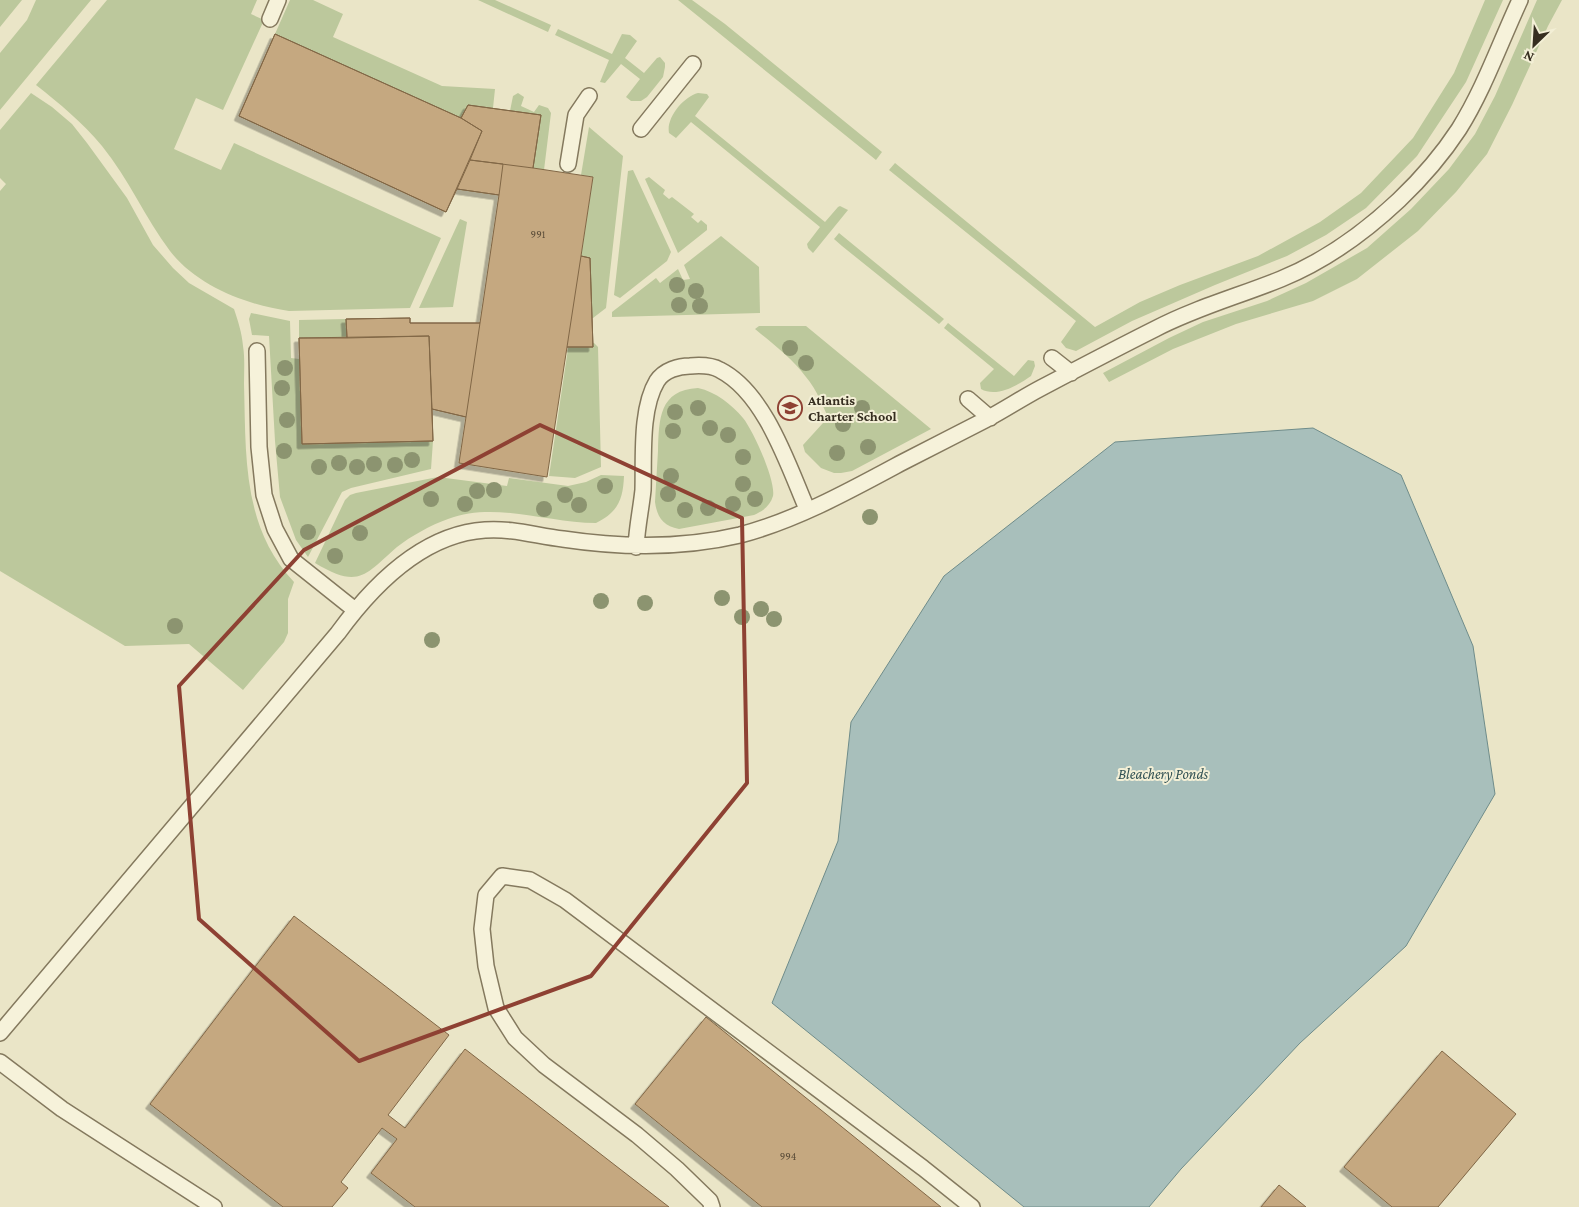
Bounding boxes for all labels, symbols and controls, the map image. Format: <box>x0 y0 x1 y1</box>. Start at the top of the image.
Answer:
north arrow <box>1509 20 1559 70</box>
text: N <box>1520 47 1536 66</box>
house number: 991 <box>531 228 546 240</box>
place label: Atlantis Charter School <box>807 392 897 424</box>
school or university icon: Atlantis Charter School <box>777 395 803 421</box>
water label: Bleachery Ponds <box>1118 766 1208 783</box>
house number: 994 <box>780 1150 797 1162</box>

